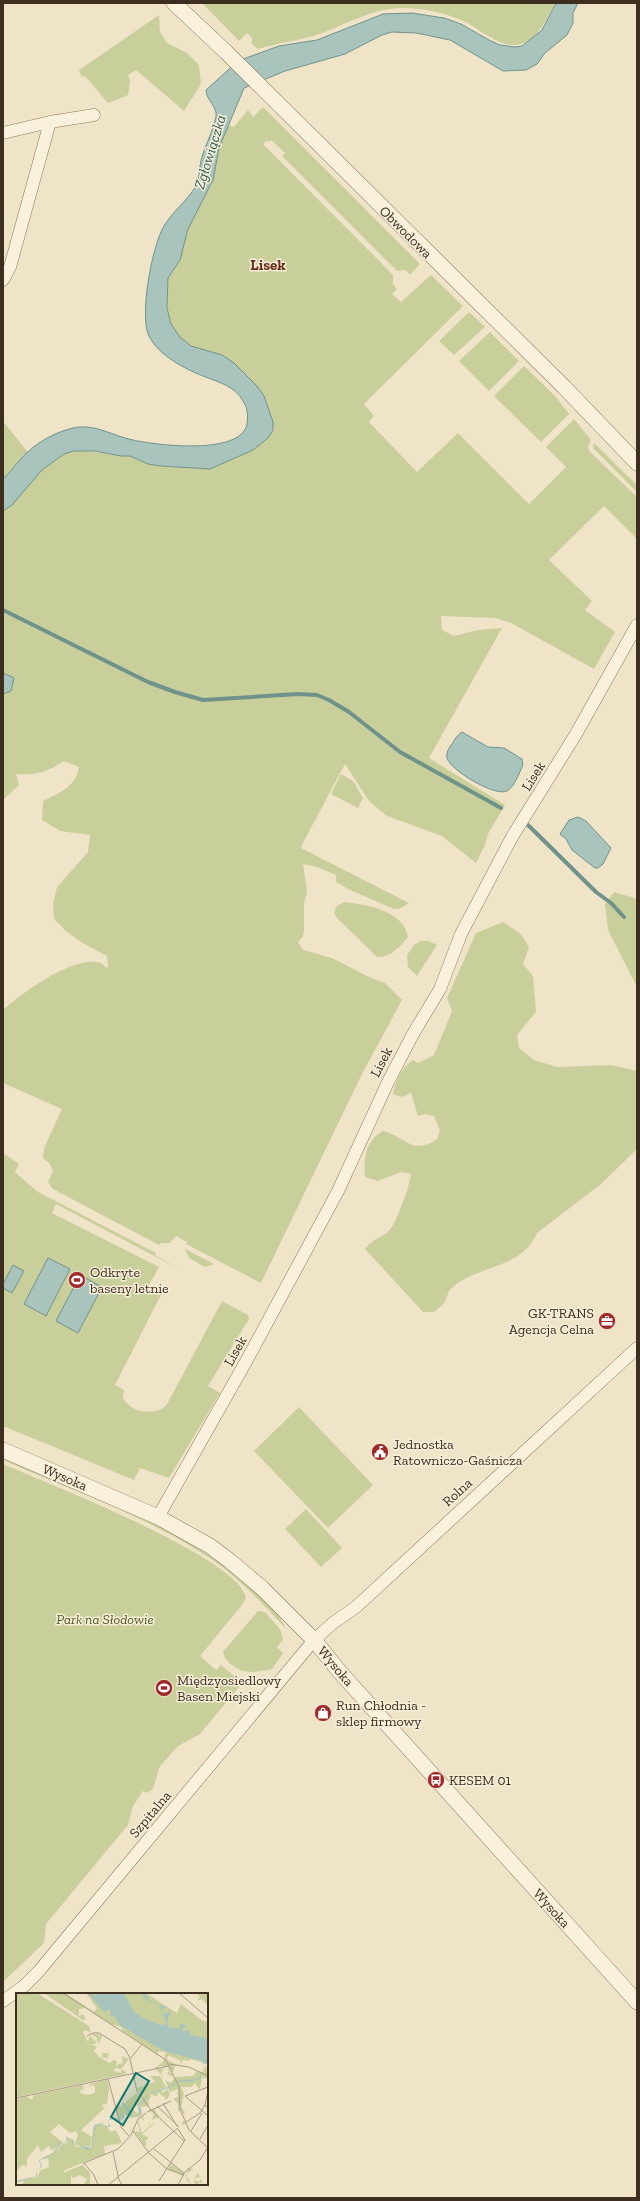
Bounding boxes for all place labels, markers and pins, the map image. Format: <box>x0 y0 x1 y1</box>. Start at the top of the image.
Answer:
place label: Odkryte baseny letnie <box>89 1264 169 1297</box>
sports icon: Odkryte baseny letnie <box>67 1270 87 1290</box>
place label: GK-TRANS Agencja Celna <box>509 1305 594 1338</box>
office icon: GK-TRANS Agencja Celna <box>597 1311 617 1331</box>
place label: Jednostka Ratowniczo-Gaśnicza <box>393 1436 523 1469</box>
public building icon: Jednostka Ratowniczo-Gaśnicza <box>370 1442 390 1462</box>
place label: Międzyosiedlowy Basen Miejski <box>177 1672 282 1705</box>
sports icon: Międzyosiedlowy Basen Miejski <box>154 1678 174 1698</box>
place label: Run Chłodnia - sklep firmowy <box>336 1697 426 1730</box>
shop icon: Run Chłodnia - sklep firmowy <box>313 1703 333 1723</box>
bus stop icon: KESEM 01 <box>426 1770 446 1790</box>
place label: KESEM 01 <box>449 1772 512 1789</box>

